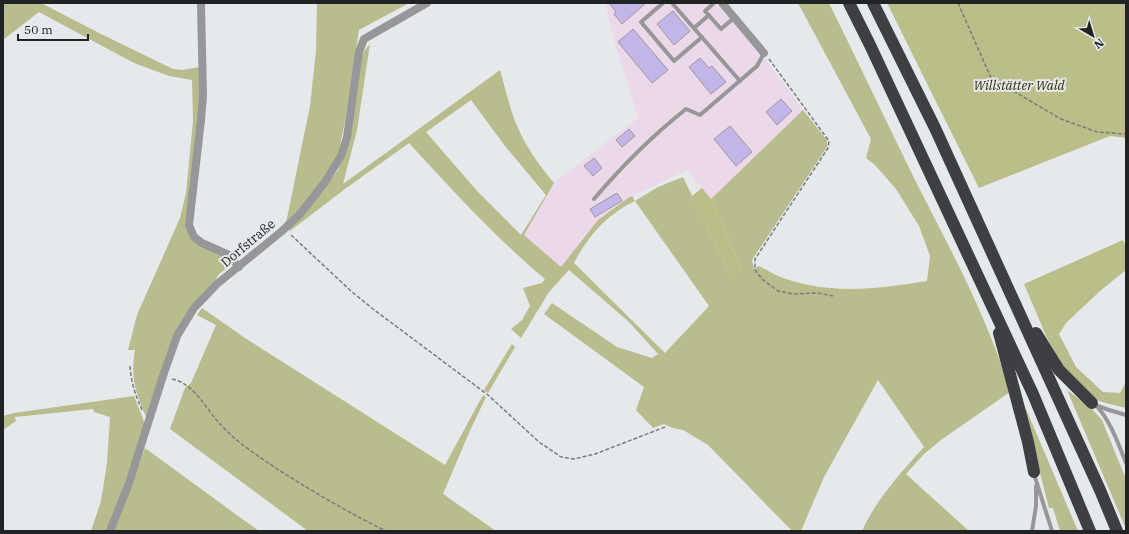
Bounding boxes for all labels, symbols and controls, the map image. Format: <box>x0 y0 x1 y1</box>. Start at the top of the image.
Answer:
scale bar <box>18 16 88 42</box>
north arrow <box>1073 16 1113 56</box>
text: 50 m <box>24 22 53 37</box>
text: N <box>1091 36 1107 52</box>
park label: Willstätter Wald <box>973 77 1066 94</box>
street label: Dorfstraße <box>217 215 279 271</box>

